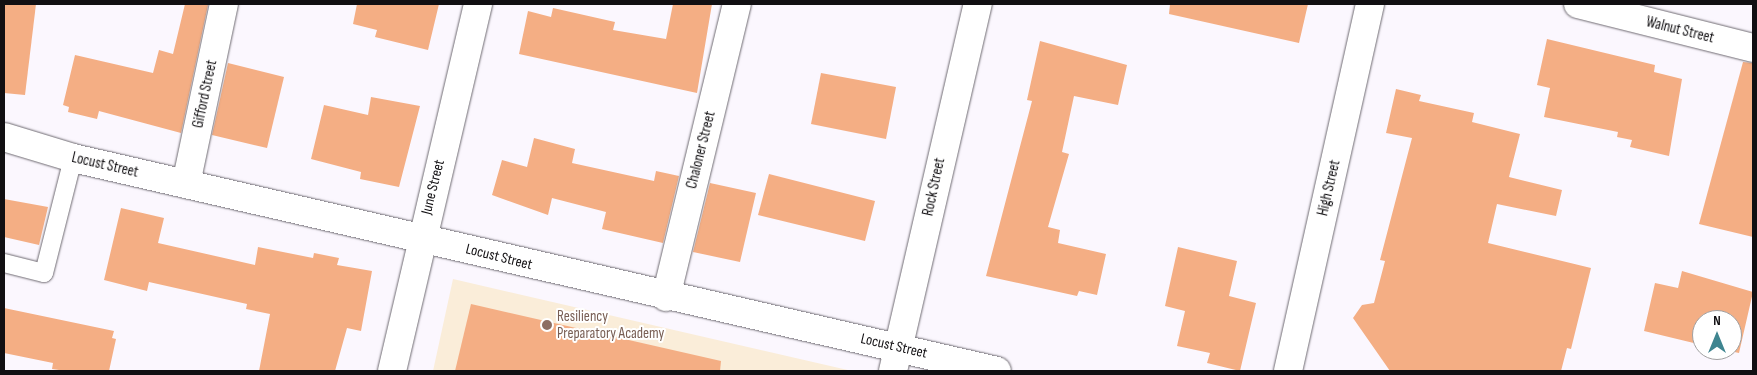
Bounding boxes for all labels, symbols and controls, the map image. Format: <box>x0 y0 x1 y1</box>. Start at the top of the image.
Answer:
street label: Walnut Street <box>1644 13 1716 47</box>
street label: Gifford Street <box>189 58 221 130</box>
street label: Chaloner Street <box>683 109 719 191</box>
street label: Locust Street <box>70 149 140 181</box>
street label: Rock Street <box>919 156 949 218</box>
street label: June Street <box>418 158 448 216</box>
street label: High Street <box>1314 158 1344 218</box>
street label: Locust Street <box>464 240 534 274</box>
place label: Resiliency Preparatory Academy <box>557 307 664 342</box>
north arrow <box>1692 310 1742 360</box>
text: N <box>1713 312 1721 329</box>
marker: Resiliency Preparatory Academy <box>541 319 553 331</box>
street label: Locust Street <box>859 330 929 362</box>

